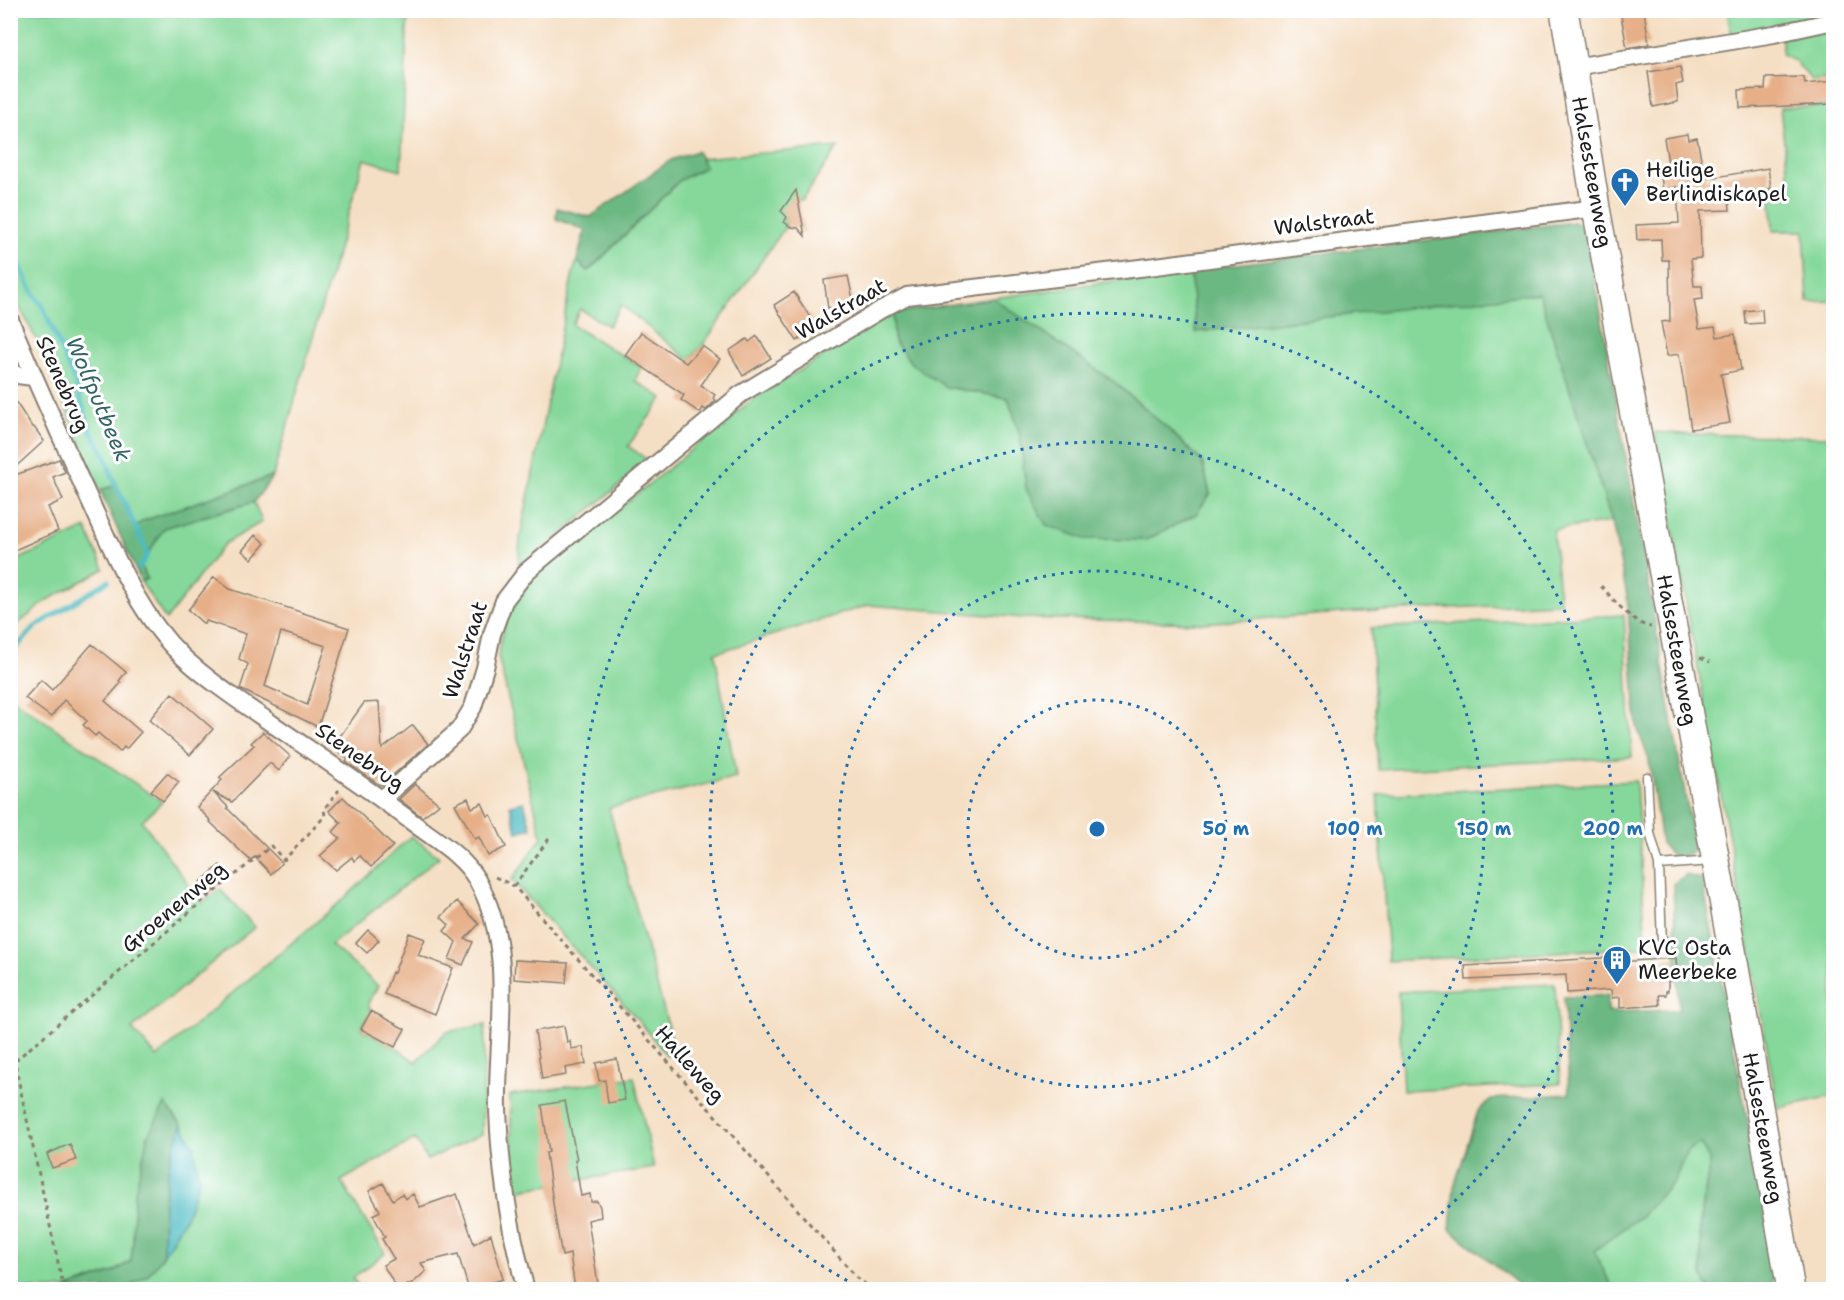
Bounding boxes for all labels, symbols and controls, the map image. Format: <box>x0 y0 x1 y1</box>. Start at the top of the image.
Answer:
street label: Halsesteenweg <box>1565 94 1619 250</box>
place label: Heilige Berlindiskapel <box>1646 156 1788 208</box>
church icon: Heilige Berlindiskapel <box>1609 166 1641 208</box>
street label: Walstraat <box>1272 202 1376 242</box>
street label: Walstraat <box>790 272 892 346</box>
street label: Stenebrug <box>29 331 97 437</box>
water label: Wolfputbeek <box>59 332 138 467</box>
street label: Halsesteenweg <box>1650 572 1704 728</box>
street label: Walstraat <box>436 598 494 702</box>
street label: Stenebrug <box>310 716 410 798</box>
text: 50 m <box>1203 817 1250 841</box>
text: 100 m <box>1327 817 1383 841</box>
text: 150 m <box>1457 817 1512 841</box>
text: 200 m <box>1583 817 1644 841</box>
centre of rings <box>1087 819 1107 839</box>
street label: Groenenweg <box>116 855 232 959</box>
place label: KVC Osta Meerbeke <box>1638 934 1738 986</box>
building icon: KVC Osta Meerbeke <box>1601 944 1633 986</box>
street label: Halleweg <box>648 1019 732 1109</box>
street label: Halsesteenweg <box>1736 1050 1790 1206</box>

